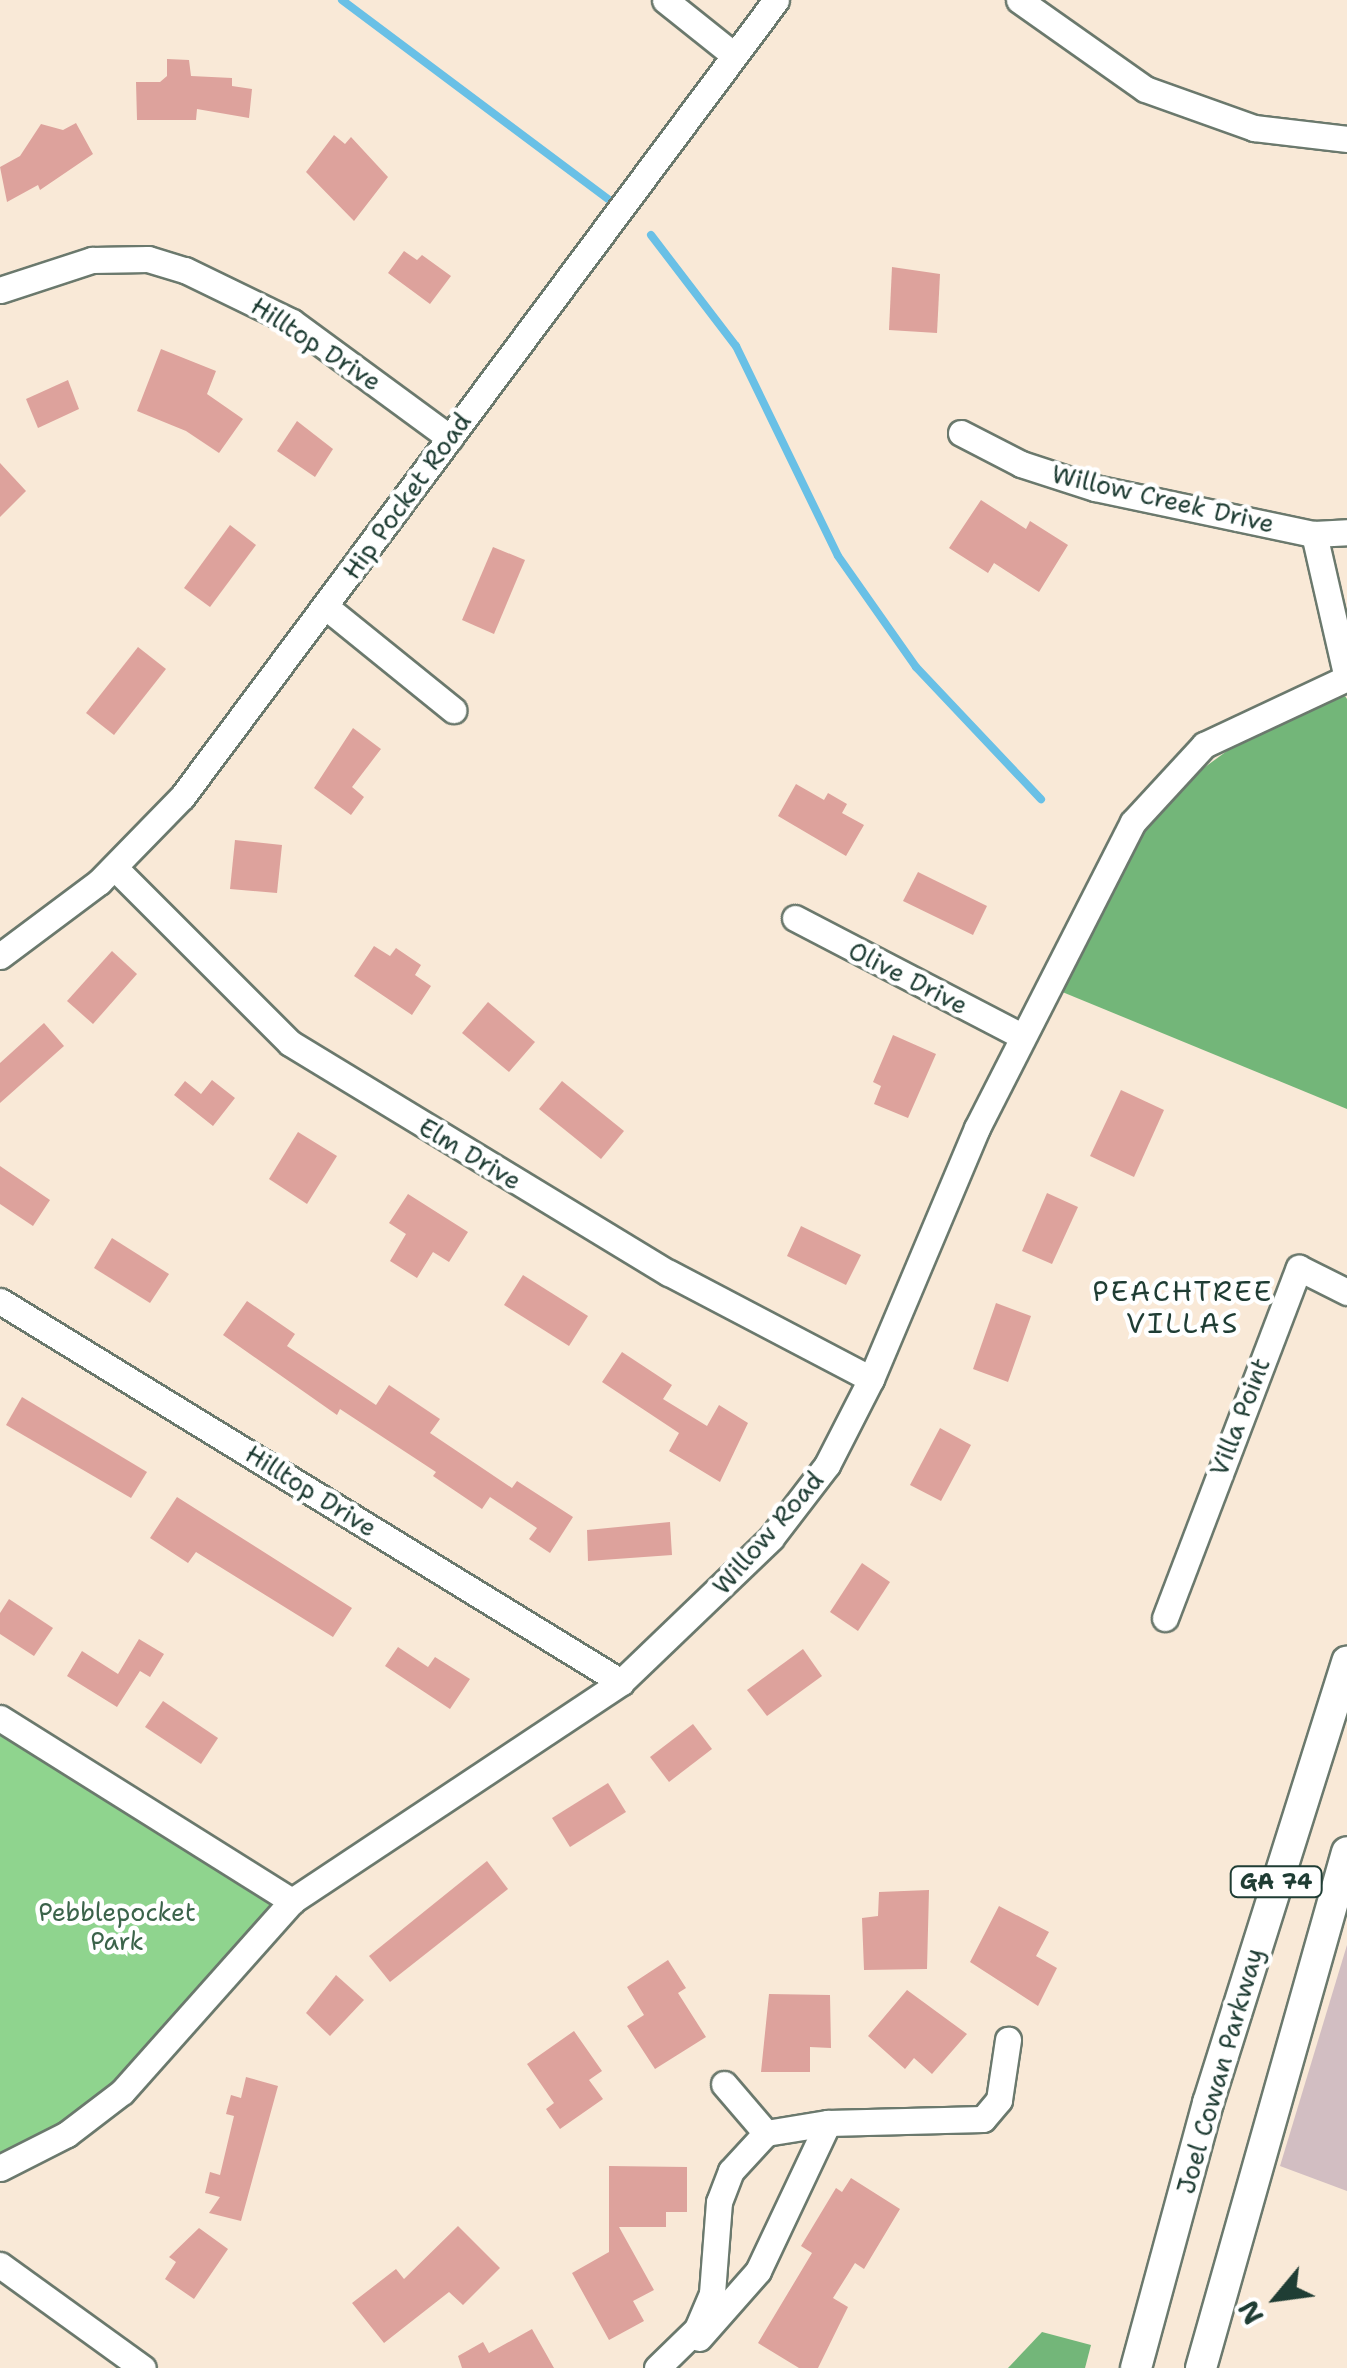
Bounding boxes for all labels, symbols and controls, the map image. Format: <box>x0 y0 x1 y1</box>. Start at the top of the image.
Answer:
street label: Hilltop Drive <box>245 291 387 397</box>
street label: Hip Pocket Road <box>337 407 477 585</box>
street label: Willow Creek Drive <box>1049 459 1277 539</box>
street label: Olive Drive <box>843 935 973 1021</box>
street label: Elm Drive <box>413 1112 527 1196</box>
district label: PEACHTREE VILLAS <box>1092 1274 1274 1340</box>
street label: Villa Point <box>1204 1354 1276 1480</box>
street label: Hilltop Drive <box>240 1439 382 1543</box>
street label: Willow Road <box>706 1465 830 1601</box>
road number: GA 74 <box>1228 1865 1324 1899</box>
park label: Pebblepocket Park <box>38 1898 196 1957</box>
street label: Joel Cowan Parkway <box>1171 1945 1269 2197</box>
north arrow <box>1227 2248 1327 2348</box>
text: N <box>1229 2294 1273 2331</box>

